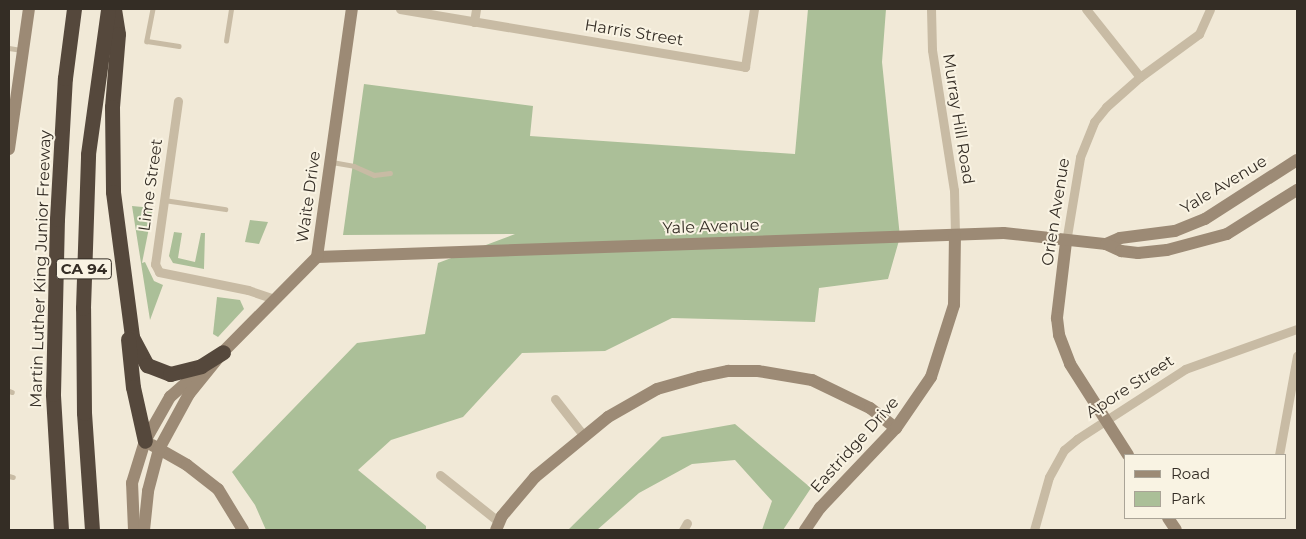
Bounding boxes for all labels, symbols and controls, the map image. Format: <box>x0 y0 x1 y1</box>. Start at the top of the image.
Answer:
street label: Harris Street <box>583 16 685 50</box>
street label: Murray Hill Road <box>938 52 978 186</box>
street label: Martin Luther King Junior Freeway <box>27 130 55 408</box>
street label: Lime Street <box>135 138 167 232</box>
street label: Waite Drive <box>293 150 325 244</box>
street label: Yale Avenue <box>1177 152 1271 218</box>
street label: Orien Avenue <box>1038 157 1074 267</box>
street label: Yale Avenue <box>662 216 760 238</box>
road number: CA 94 <box>55 256 113 282</box>
street label: Apore Street <box>1083 352 1177 422</box>
street label: Eastridge Drive <box>807 393 903 497</box>
legend <box>1124 454 1286 519</box>
text: Road <box>1171 464 1210 483</box>
text: Park <box>1171 489 1205 508</box>

